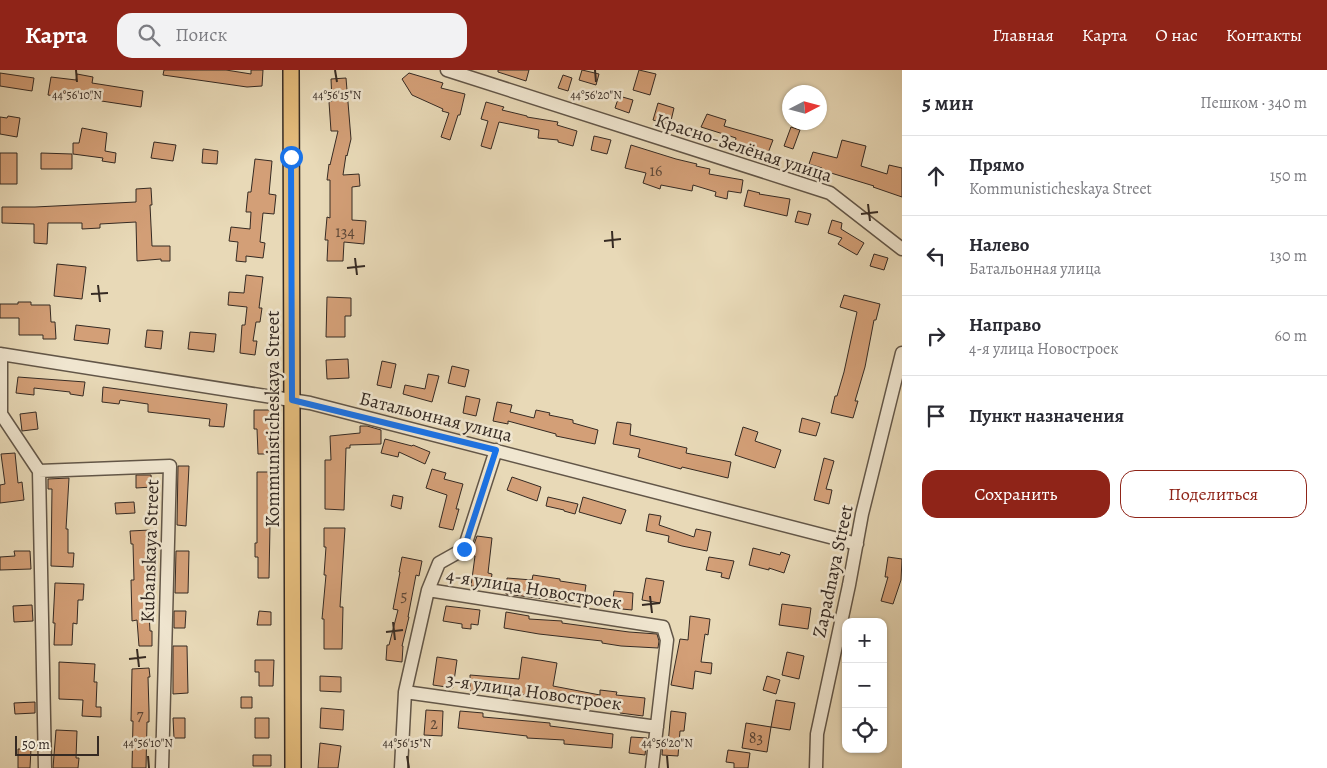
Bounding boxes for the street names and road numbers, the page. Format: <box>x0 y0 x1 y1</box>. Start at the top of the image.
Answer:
street label: Красно-Зелёная улица <box>652 107 836 189</box>
street label: Kommunisticheskaya Street <box>260 310 286 528</box>
street label: Батальонная улица <box>356 385 515 449</box>
street label: Kubanskaya Street <box>135 479 165 623</box>
street label: Zapadnaya Street <box>806 502 860 640</box>
street label: 4-я улица Новостроек <box>444 562 624 616</box>
street label: 3-я улица Новостроек <box>444 667 623 717</box>

